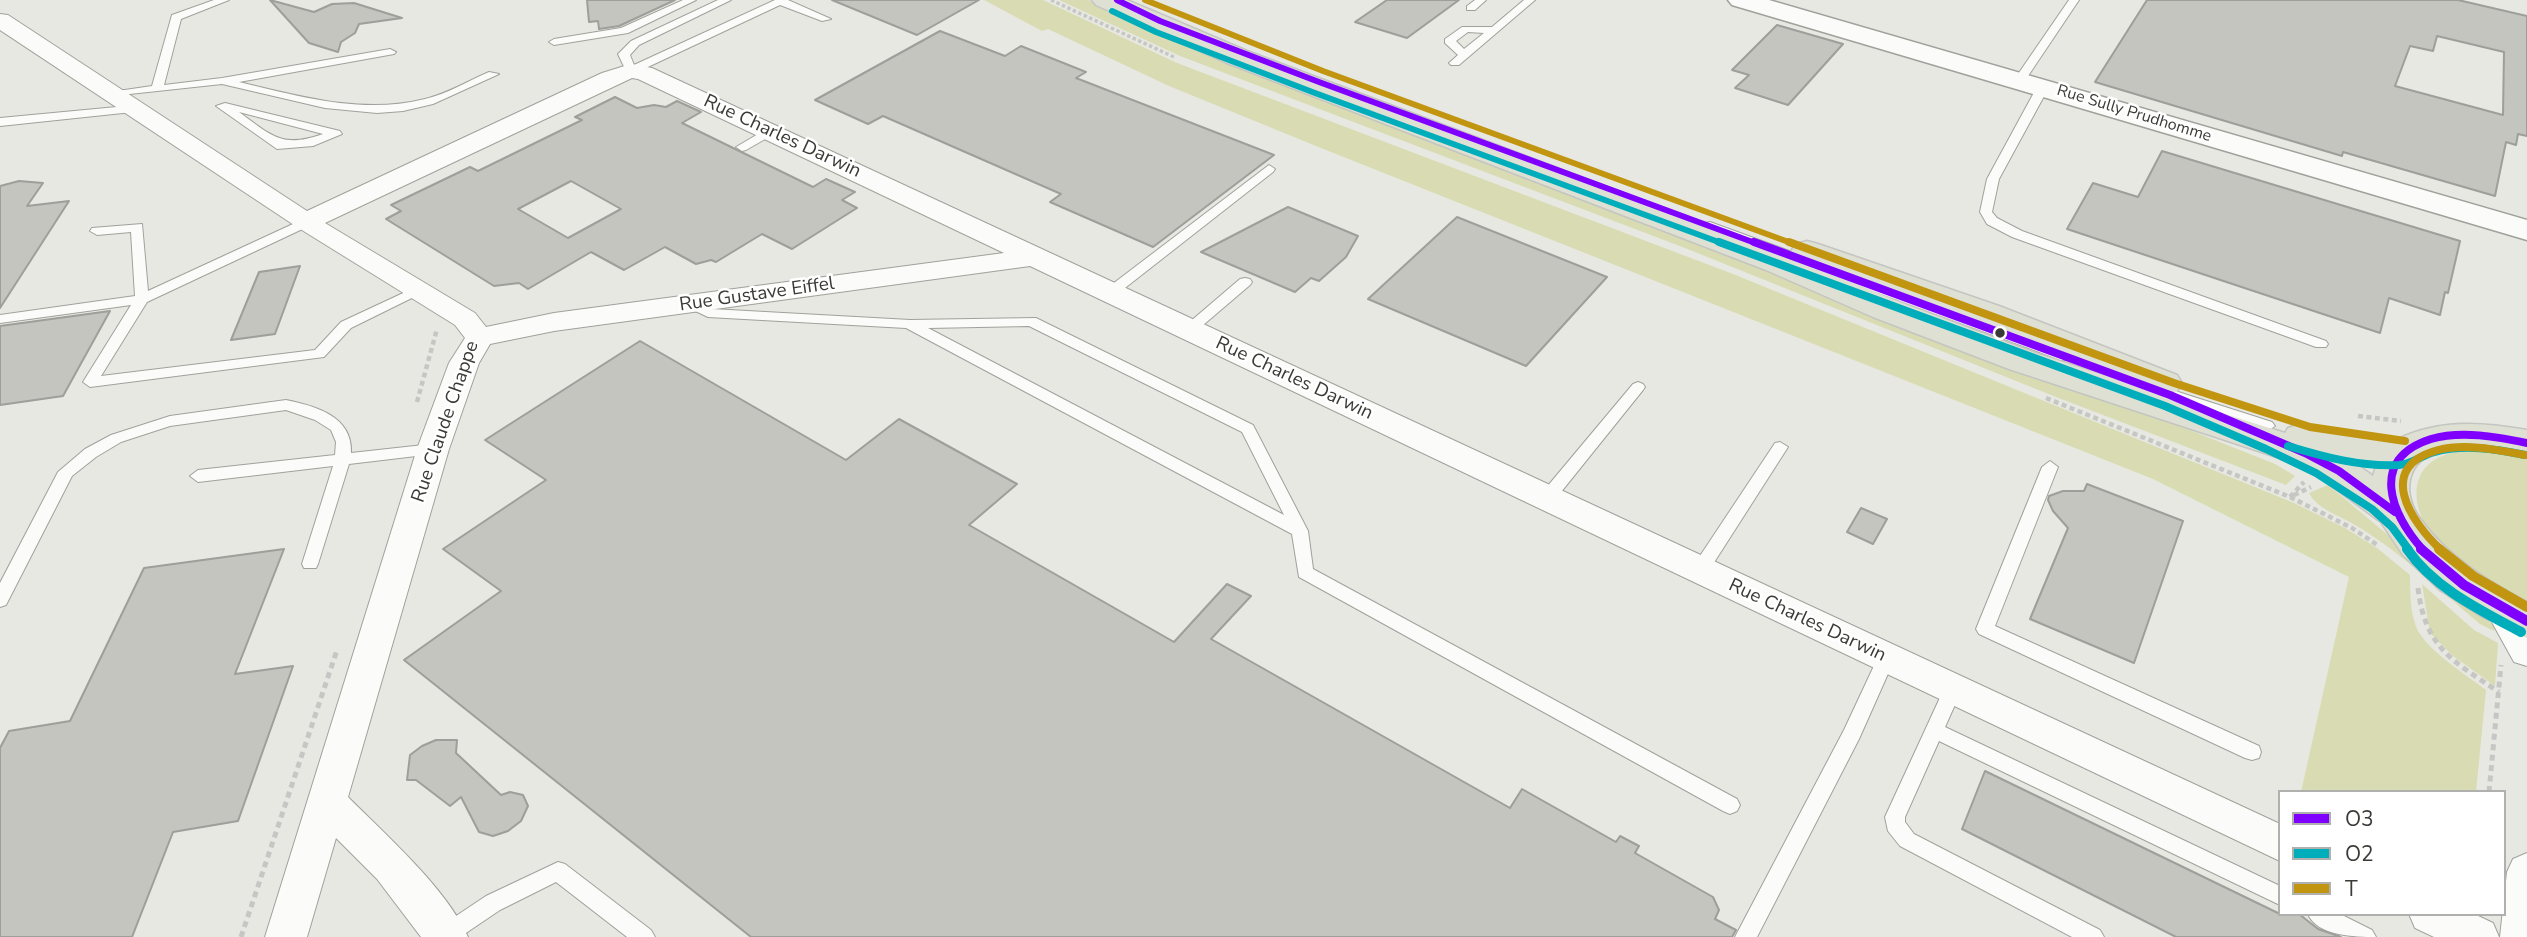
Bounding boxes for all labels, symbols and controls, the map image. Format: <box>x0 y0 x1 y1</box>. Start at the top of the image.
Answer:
street label: Rue Sully Prudhomme <box>2054 81 2214 147</box>
street label: Rue Charles Darwin <box>700 90 864 184</box>
street label: Rue Gustave Eiffel <box>678 273 836 317</box>
unlabelled marker <box>1993 326 2007 340</box>
street label: Rue Charles Darwin <box>1212 332 1376 426</box>
street label: Rue Claude Chappe <box>408 338 484 506</box>
street label: Rue Charles Darwin <box>1725 574 1889 668</box>
legend <box>2278 790 2506 916</box>
text: O3 <box>2345 805 2374 833</box>
text: O2 <box>2345 840 2374 868</box>
text: T <box>2345 875 2358 903</box>

